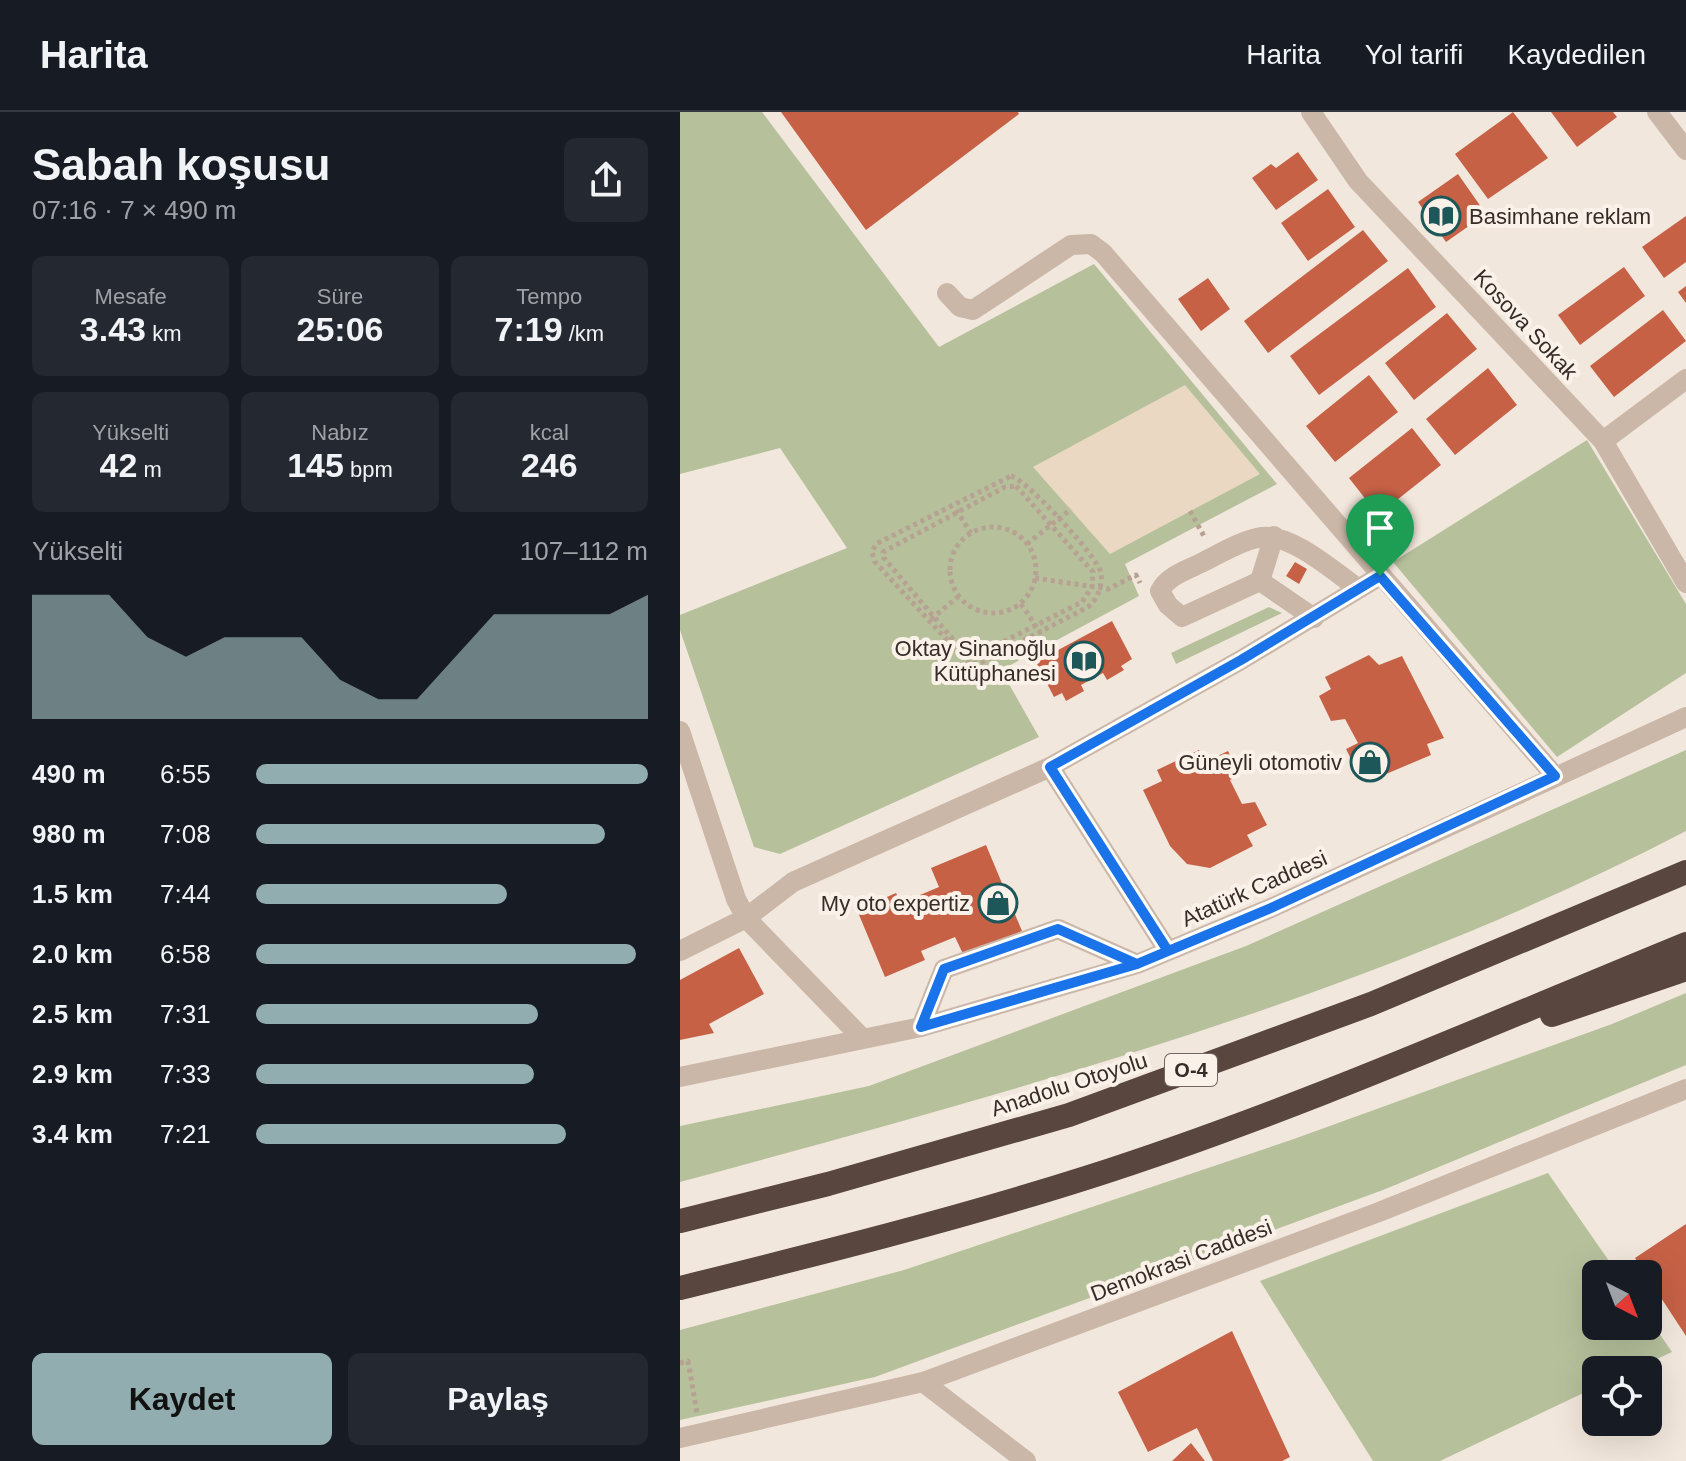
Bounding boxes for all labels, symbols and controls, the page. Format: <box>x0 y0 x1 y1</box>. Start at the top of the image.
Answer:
text: Harita <box>40 34 148 76</box>
text: Harita <box>1246 39 1321 70</box>
text: Yol tarifi <box>1365 39 1463 70</box>
text: Kaydedilen <box>1507 39 1646 70</box>
button: share <box>564 138 648 222</box>
text: Sabah koşusu <box>32 140 330 189</box>
text: 07:16 · 7 × 490 m <box>32 195 237 225</box>
library icon: Basimhane reklam <box>1420 195 1462 237</box>
place label: Basimhane reklam <box>1469 204 1651 229</box>
street label: Kosova Sokak <box>1469 264 1583 385</box>
text: Mesafe <box>95 284 167 309</box>
text: Süre <box>317 284 363 309</box>
text: Tempo <box>516 284 582 309</box>
text: 3.43 <box>80 310 146 348</box>
text: 25:06 <box>297 310 383 348</box>
text: 7:19 <box>495 310 563 348</box>
text: km <box>146 321 181 346</box>
text: /km <box>563 321 604 346</box>
text: Yükselti <box>92 420 169 445</box>
text: Nabız <box>311 420 369 445</box>
text: kcal <box>530 420 569 445</box>
text: 42 <box>100 446 137 484</box>
text: 145 <box>287 446 344 484</box>
text: 246 <box>521 446 578 484</box>
text: m <box>137 457 162 482</box>
text: bpm <box>344 457 393 482</box>
pin <box>1346 494 1414 576</box>
icon: arrive <box>1358 506 1402 550</box>
text: Yükselti <box>32 536 123 566</box>
text: 107–112 m <box>520 536 648 566</box>
place label: Oktay Sinanoğlu Kütüphanesi <box>895 636 1056 686</box>
library icon: Oktay Sinanoğlu Kütüphanesi <box>1063 640 1105 682</box>
shop icon: Güneyli otomotiv <box>1349 741 1391 783</box>
place label: Güneyli otomotiv <box>1178 750 1342 775</box>
text: 490 m <box>32 759 106 789</box>
text: 6:55 <box>160 759 211 789</box>
text: 980 m <box>32 819 106 849</box>
text: 7:08 <box>160 819 211 849</box>
street label: Atatürk Caddesi <box>1178 845 1331 932</box>
text: 1.5 km <box>32 879 113 909</box>
text: 7:44 <box>160 879 211 909</box>
shop icon: My oto expertiz <box>977 882 1019 924</box>
place label: My oto expertiz <box>821 891 970 916</box>
text: 2.0 km <box>32 939 113 969</box>
text: 6:58 <box>160 939 211 969</box>
text: 2.5 km <box>32 999 113 1029</box>
text: 7:31 <box>160 999 211 1029</box>
street label: Anadolu Otoyolu <box>988 1047 1150 1121</box>
road number: O-4 <box>1165 1054 1217 1086</box>
text: 2.9 km <box>32 1059 113 1089</box>
text: 7:33 <box>160 1059 211 1089</box>
text: 3.4 km <box>32 1119 113 1149</box>
text: 7:21 <box>160 1119 211 1149</box>
street label: Demokrasi Caddesi <box>1087 1214 1275 1307</box>
north arrow <box>1582 1260 1662 1340</box>
map controls <box>1582 1260 1662 1436</box>
button: Kaydet <box>32 1353 332 1445</box>
button: Paylaş <box>348 1353 648 1445</box>
button: locate <box>1582 1356 1662 1436</box>

